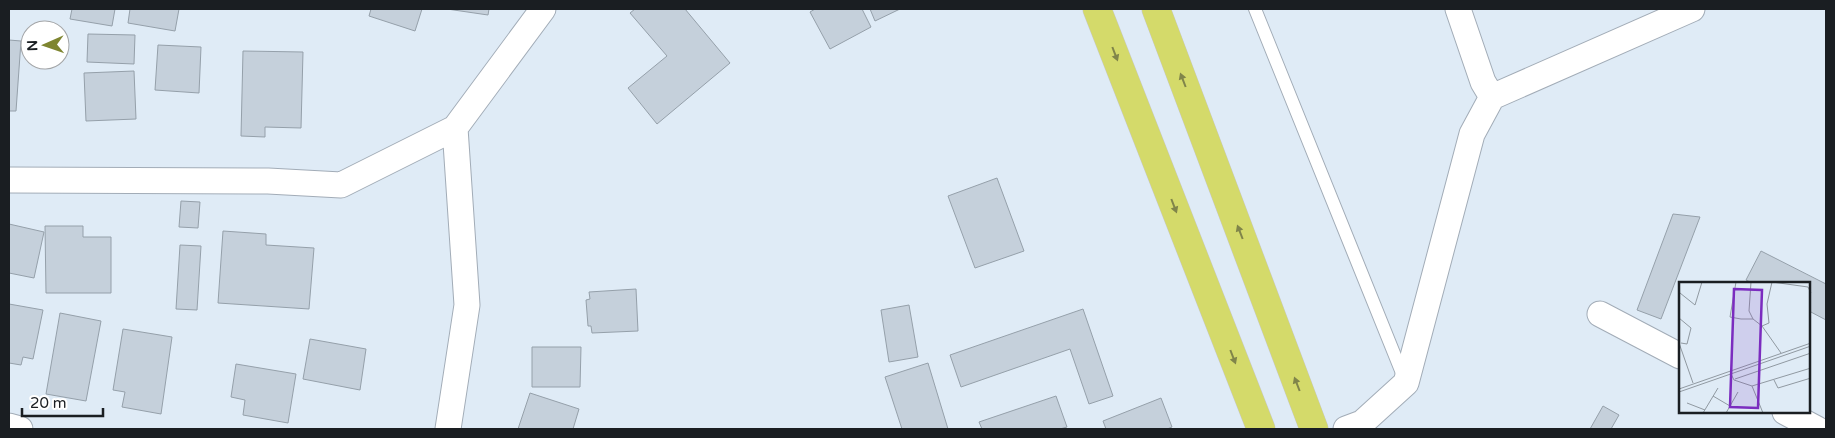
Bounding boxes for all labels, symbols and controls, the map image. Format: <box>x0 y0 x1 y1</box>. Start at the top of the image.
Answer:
north arrow <box>20 20 70 70</box>
text: N <box>24 40 41 51</box>
one-way arrow <box>1111 47 1119 62</box>
one-way arrow <box>1178 72 1186 87</box>
one-way arrow <box>1171 198 1178 213</box>
one-way arrow <box>1236 224 1243 239</box>
inset map <box>1679 282 1810 413</box>
one-way arrow <box>1229 350 1237 365</box>
one-way arrow <box>1293 376 1300 391</box>
scale bar <box>22 386 104 418</box>
text: 20 m <box>30 394 67 412</box>

